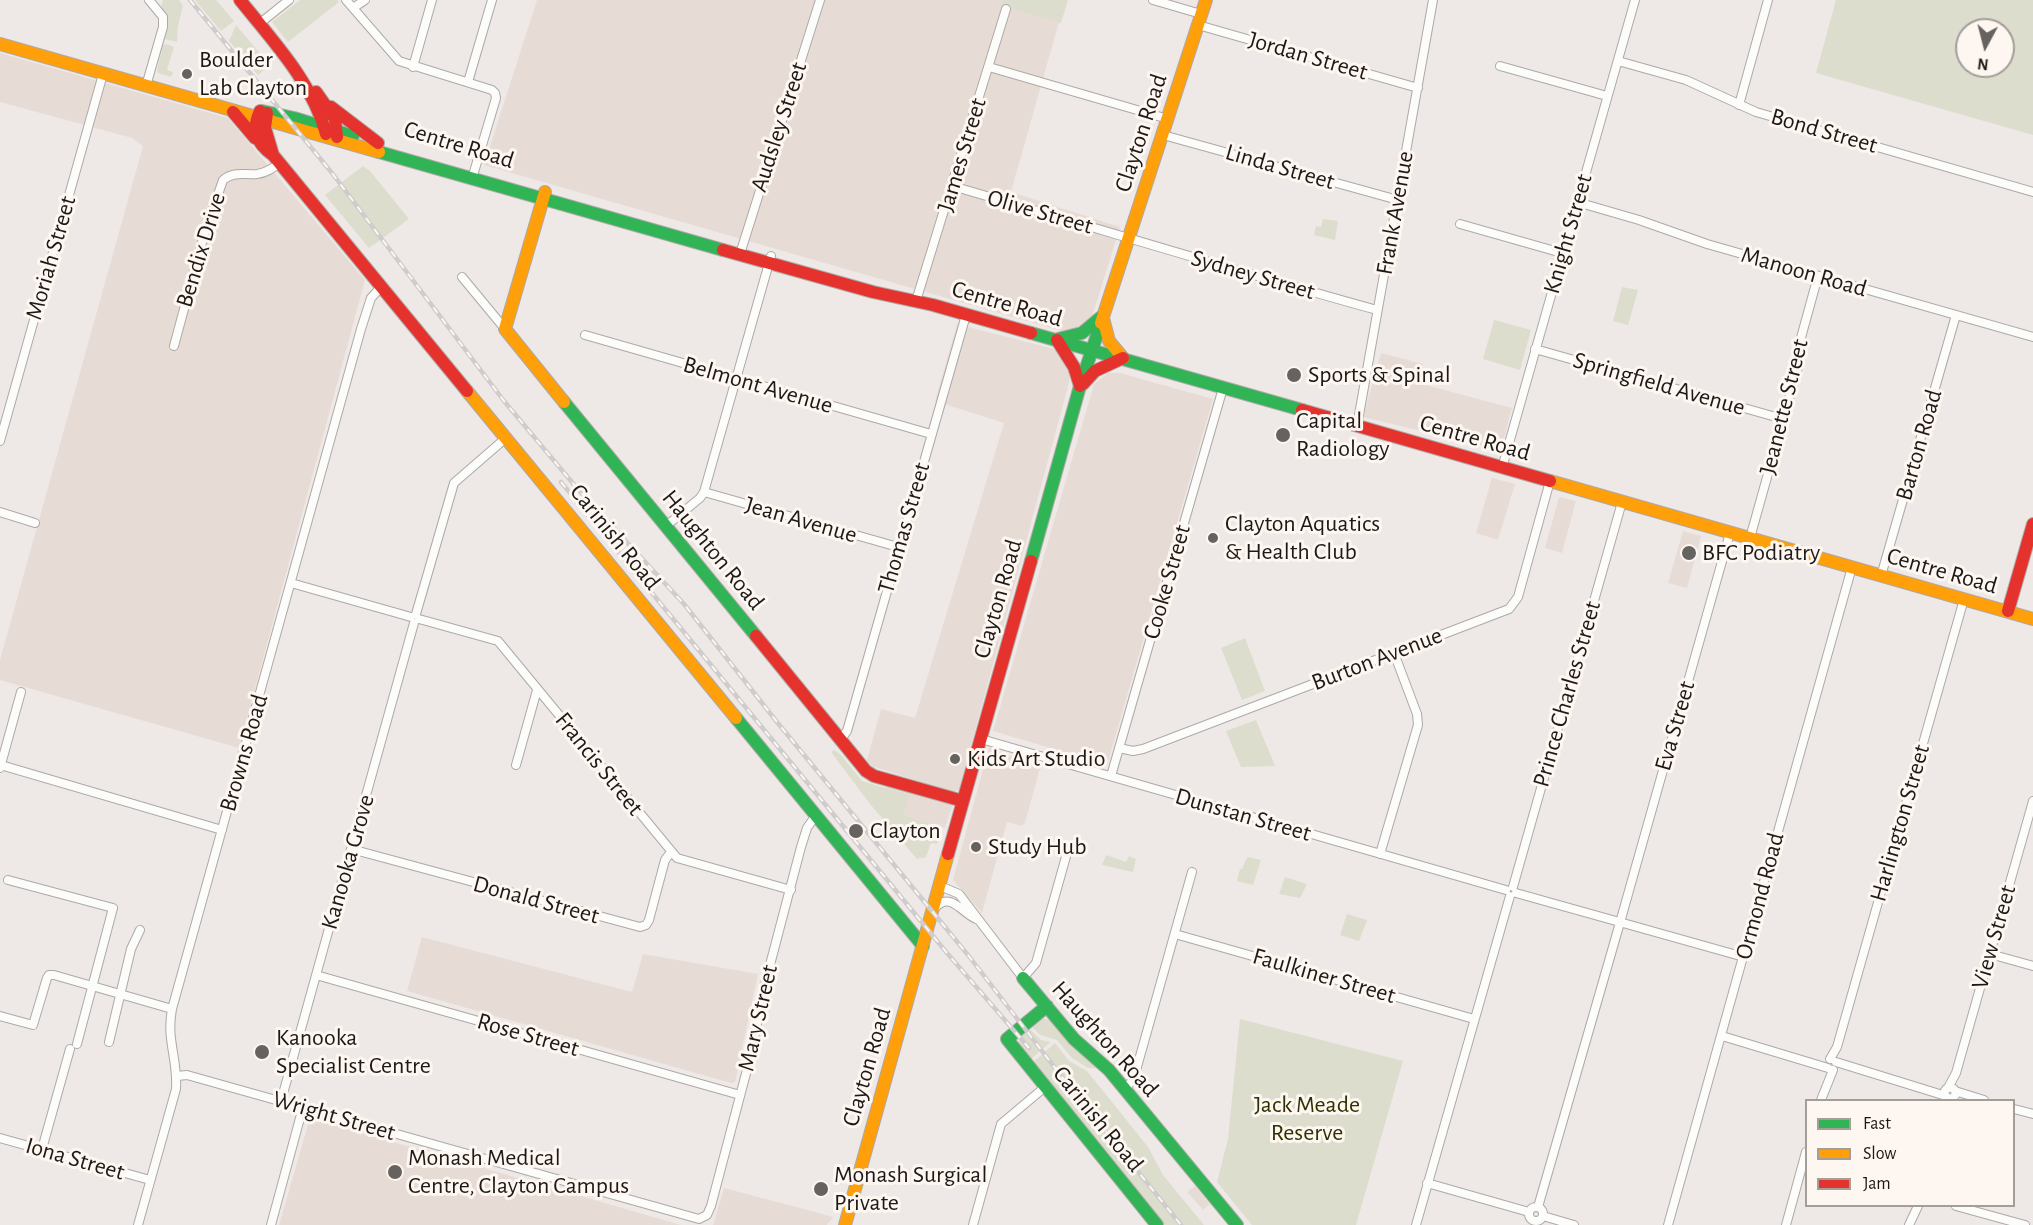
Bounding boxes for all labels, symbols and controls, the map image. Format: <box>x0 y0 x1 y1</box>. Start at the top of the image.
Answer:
north arrow <box>1955 18 2015 78</box>
street label: Jordan Street <box>1245 25 1371 87</box>
place label: Boulder Lab Clayton <box>199 46 307 102</box>
text: N <box>1977 55 1990 72</box>
street label: Audsley Street <box>745 59 813 195</box>
marker: Boulder Lab Clayton <box>180 67 194 81</box>
street label: Clayton Road <box>1108 70 1174 196</box>
street label: James Street <box>931 95 993 215</box>
street label: Bond Street <box>1767 102 1881 160</box>
street label: Centre Road <box>400 115 518 175</box>
street label: Linda Street <box>1222 138 1338 196</box>
street label: Frank Avenue <box>1370 149 1420 277</box>
street label: Knight Street <box>1537 171 1599 297</box>
street label: Olive Street <box>984 183 1096 241</box>
street label: Bendix Drive <box>170 189 232 311</box>
street label: Moriah Street <box>20 193 82 323</box>
street label: Manoon Road <box>1738 240 1870 304</box>
street label: Sydney Street <box>1188 244 1318 306</box>
street label: Centre Road <box>948 275 1066 333</box>
street label: Jeanette Street <box>1753 336 1815 478</box>
street label: Springfield Avenue <box>1570 346 1748 422</box>
street label: Belmont Avenue <box>680 350 836 420</box>
place label: Sports & Spinal <box>1308 361 1451 389</box>
marker: Sports & Spinal <box>1285 366 1303 384</box>
street label: Barton Road <box>1889 386 1949 504</box>
place label: Capital Radiology <box>1296 407 1390 463</box>
street label: Centre Road <box>1416 409 1534 467</box>
marker: Capital Radiology <box>1274 426 1292 444</box>
street label: Thomas Street <box>872 459 936 597</box>
street label: Carinish Road <box>563 478 667 596</box>
street label: Haughton Road <box>656 484 770 616</box>
street label: Jean Avenue <box>742 490 860 550</box>
place label: Clayton Aquatics & Health Club <box>1225 510 1380 566</box>
street label: Cooke Street <box>1137 521 1197 643</box>
marker: Clayton Aquatics & Health Club <box>1206 531 1220 545</box>
street label: Clayton Road <box>967 536 1029 662</box>
place label: BFC Podiatry <box>1702 539 1820 567</box>
street label: Centre Road <box>1883 542 2001 600</box>
marker: BFC Podiatry <box>1680 544 1698 562</box>
street label: Prince Charles Street <box>1527 598 1607 790</box>
street label: Burton Avenue <box>1308 621 1446 697</box>
street label: Eva Street <box>1648 678 1702 774</box>
street label: Browns Road <box>213 691 275 815</box>
street label: Francis Street <box>549 706 649 822</box>
street label: Harlington Street <box>1864 741 1936 905</box>
place label: Kids Art Studio <box>967 745 1105 773</box>
marker: Kids Art Studio <box>948 752 962 766</box>
street label: Dunstan Street <box>1172 782 1314 848</box>
street label: Kanooka Grove <box>315 791 381 933</box>
place label: Clayton <box>870 817 941 845</box>
marker: Clayton <box>847 822 865 840</box>
street label: Ormond Road <box>1729 829 1791 963</box>
place label: Study Hub <box>988 833 1087 861</box>
marker: Study Hub <box>969 840 983 854</box>
street label: Donald Street <box>470 869 602 931</box>
street label: View Street <box>1965 882 2023 992</box>
street label: Faulkiner Street <box>1249 942 1399 1010</box>
street label: Mary Street <box>732 962 784 1074</box>
street label: Haughton Road <box>1045 975 1165 1103</box>
street label: Clayton Road <box>836 1004 898 1130</box>
street label: Rose Street <box>474 1007 582 1063</box>
place label: Kanooka Specialist Centre <box>276 1024 431 1080</box>
marker: Kanooka Specialist Centre <box>253 1043 271 1061</box>
street label: Carinish Road <box>1046 1060 1150 1178</box>
street label: Wright Street <box>269 1085 399 1147</box>
park label: Jack Meade Reserve <box>1254 1091 1360 1147</box>
legend <box>1805 1099 2015 1207</box>
text: Fast <box>1863 1115 1891 1133</box>
street label: Iona Street <box>22 1131 128 1187</box>
place label: Monash Medical Centre, Clayton Campus <box>408 1144 629 1200</box>
text: Slow <box>1863 1145 1896 1163</box>
place label: Monash Surgical Private <box>834 1161 987 1217</box>
marker: Monash Medical Centre, Clayton Campus <box>386 1163 404 1181</box>
text: Jam <box>1863 1175 1891 1193</box>
marker: Monash Surgical Private <box>812 1180 830 1198</box>

